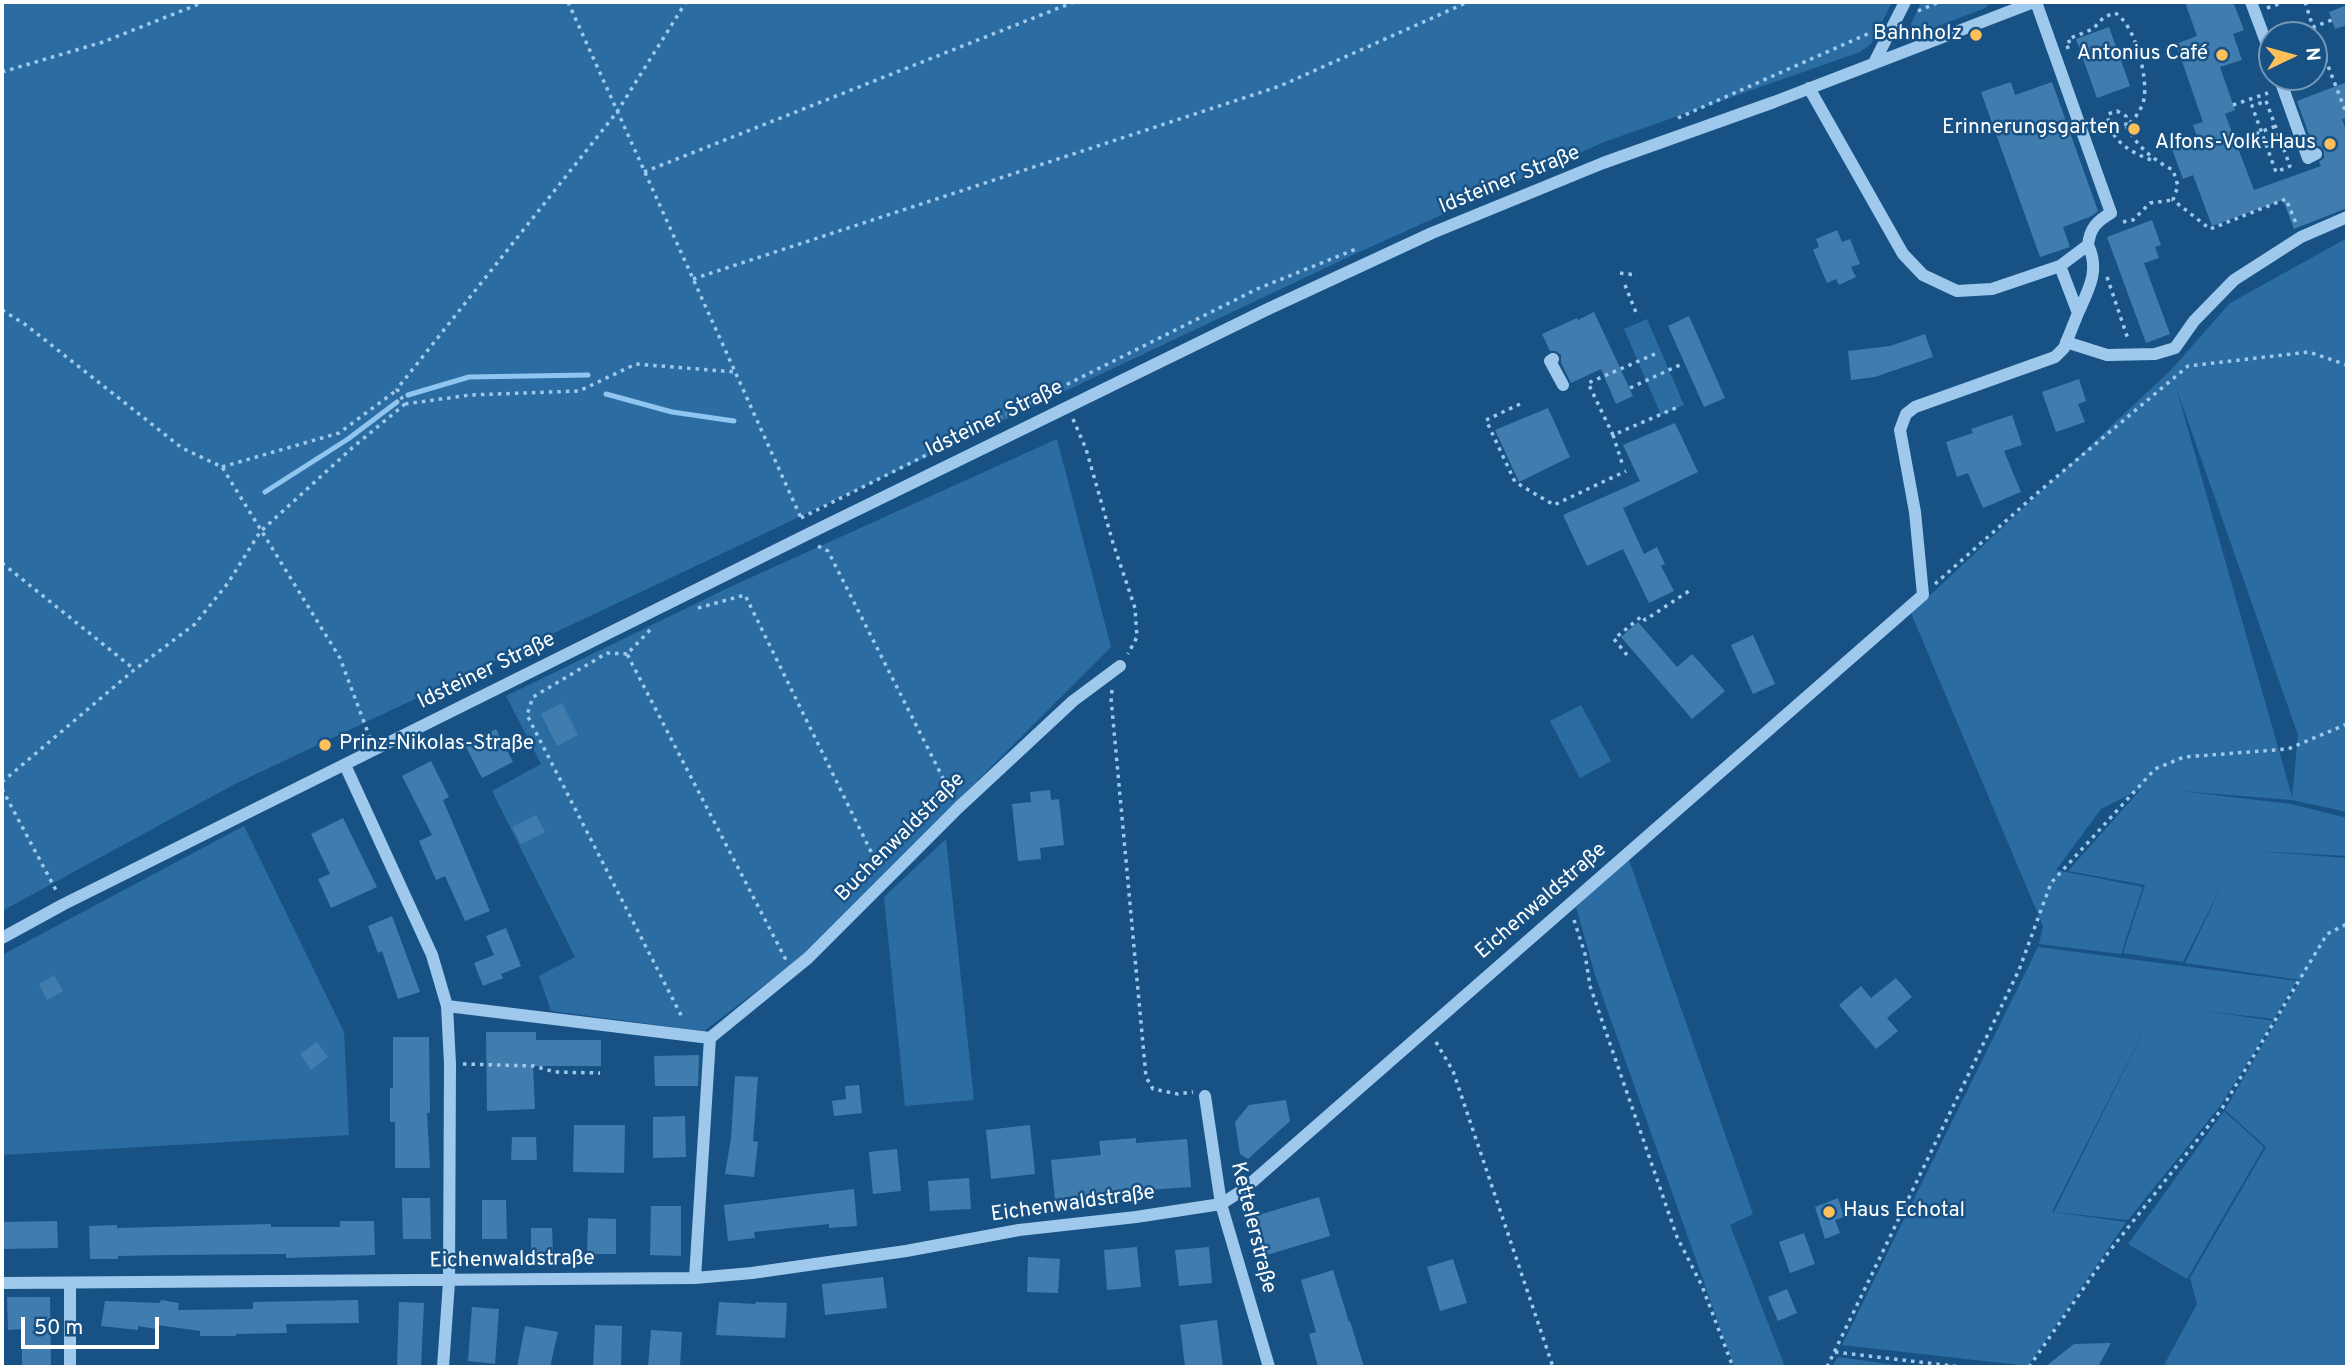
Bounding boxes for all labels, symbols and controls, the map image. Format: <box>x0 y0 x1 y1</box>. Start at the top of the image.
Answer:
north arrow <box>2258 21 2328 91</box>
place label: Bahnholz <box>1873 22 1962 48</box>
marker: Bahnholz <box>1968 27 1984 43</box>
place label: Antonius Café <box>2077 42 2208 68</box>
text: N <box>2299 46 2324 62</box>
marker: Antonius Café <box>2214 47 2230 63</box>
place label: Erinnerungsgarten <box>1942 116 2120 142</box>
marker: Erinnerungsgarten <box>2126 121 2142 137</box>
place label: Alfons-Volk-Haus <box>2155 131 2316 157</box>
marker: Alfons-Volk-Haus <box>2322 136 2338 152</box>
street label: Idsteiner Straße <box>1436 141 1584 221</box>
street label: Idsteiner Straße <box>922 376 1068 464</box>
street label: Idsteiner Straße <box>414 628 560 716</box>
place label: Prinz-Nikolas-Straße <box>339 732 534 758</box>
marker: Prinz-Nikolas-Straße <box>317 737 333 753</box>
street label: Buchenwaldstraße <box>831 768 971 908</box>
street label: Eichenwaldstraße <box>1471 838 1613 966</box>
street label: Kettelerstraße <box>1224 1160 1280 1296</box>
street label: Eichenwaldstraße <box>989 1181 1157 1229</box>
place label: Haus Echotal <box>1843 1199 1965 1225</box>
marker: Haus Echotal <box>1821 1204 1837 1220</box>
street label: Eichenwaldstraße <box>429 1247 595 1275</box>
scale bar <box>24 1302 163 1346</box>
text: 50 m <box>34 1315 83 1342</box>

